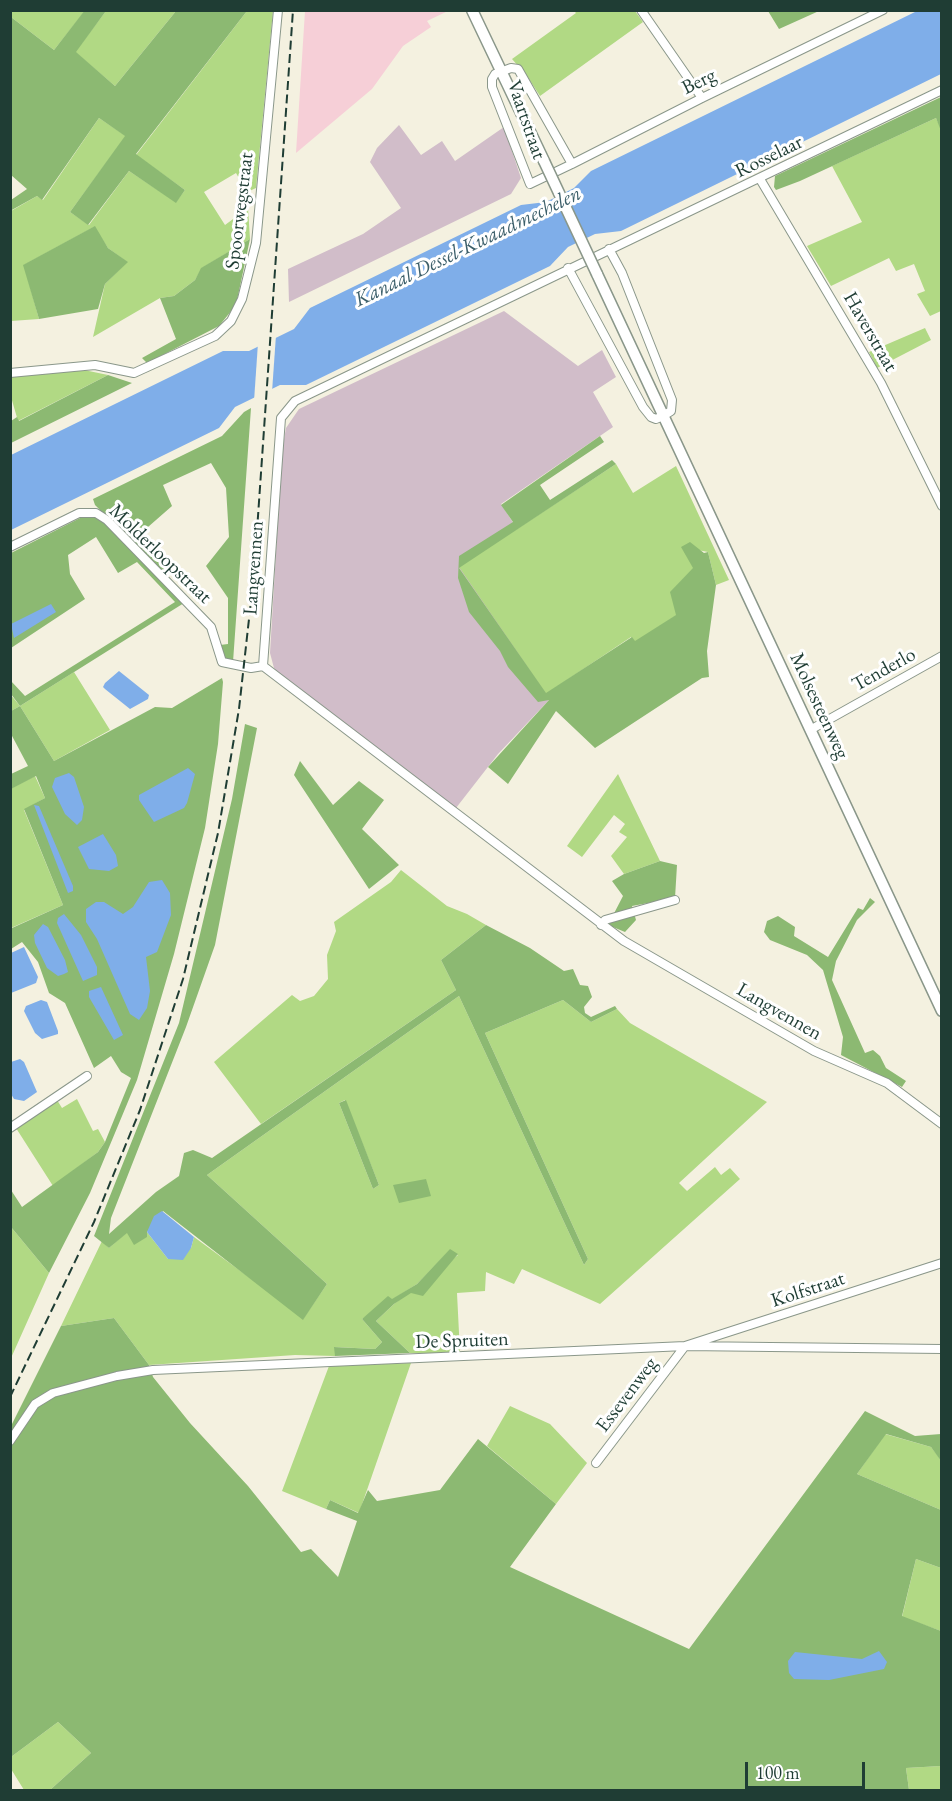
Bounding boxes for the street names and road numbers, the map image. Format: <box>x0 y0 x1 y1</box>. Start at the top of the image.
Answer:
street label: Berg <box>678 64 720 100</box>
street label: Vaartstraat <box>501 77 551 163</box>
street label: Rosselaar <box>731 130 807 184</box>
street label: Spoorwegstraat <box>221 151 259 271</box>
street label: Haverstraat <box>838 288 902 376</box>
street label: Molderloopstraat <box>104 499 216 609</box>
street label: Langvennen <box>239 520 269 616</box>
street label: Tenderlo <box>848 643 920 697</box>
street label: Molsesteenweg <box>784 649 854 763</box>
street label: Langvennen <box>732 978 826 1046</box>
street label: Kolfstraat <box>768 1267 848 1313</box>
street label: De Spruiten <box>415 1327 509 1355</box>
street label: Essevenweg <box>591 1353 663 1437</box>

